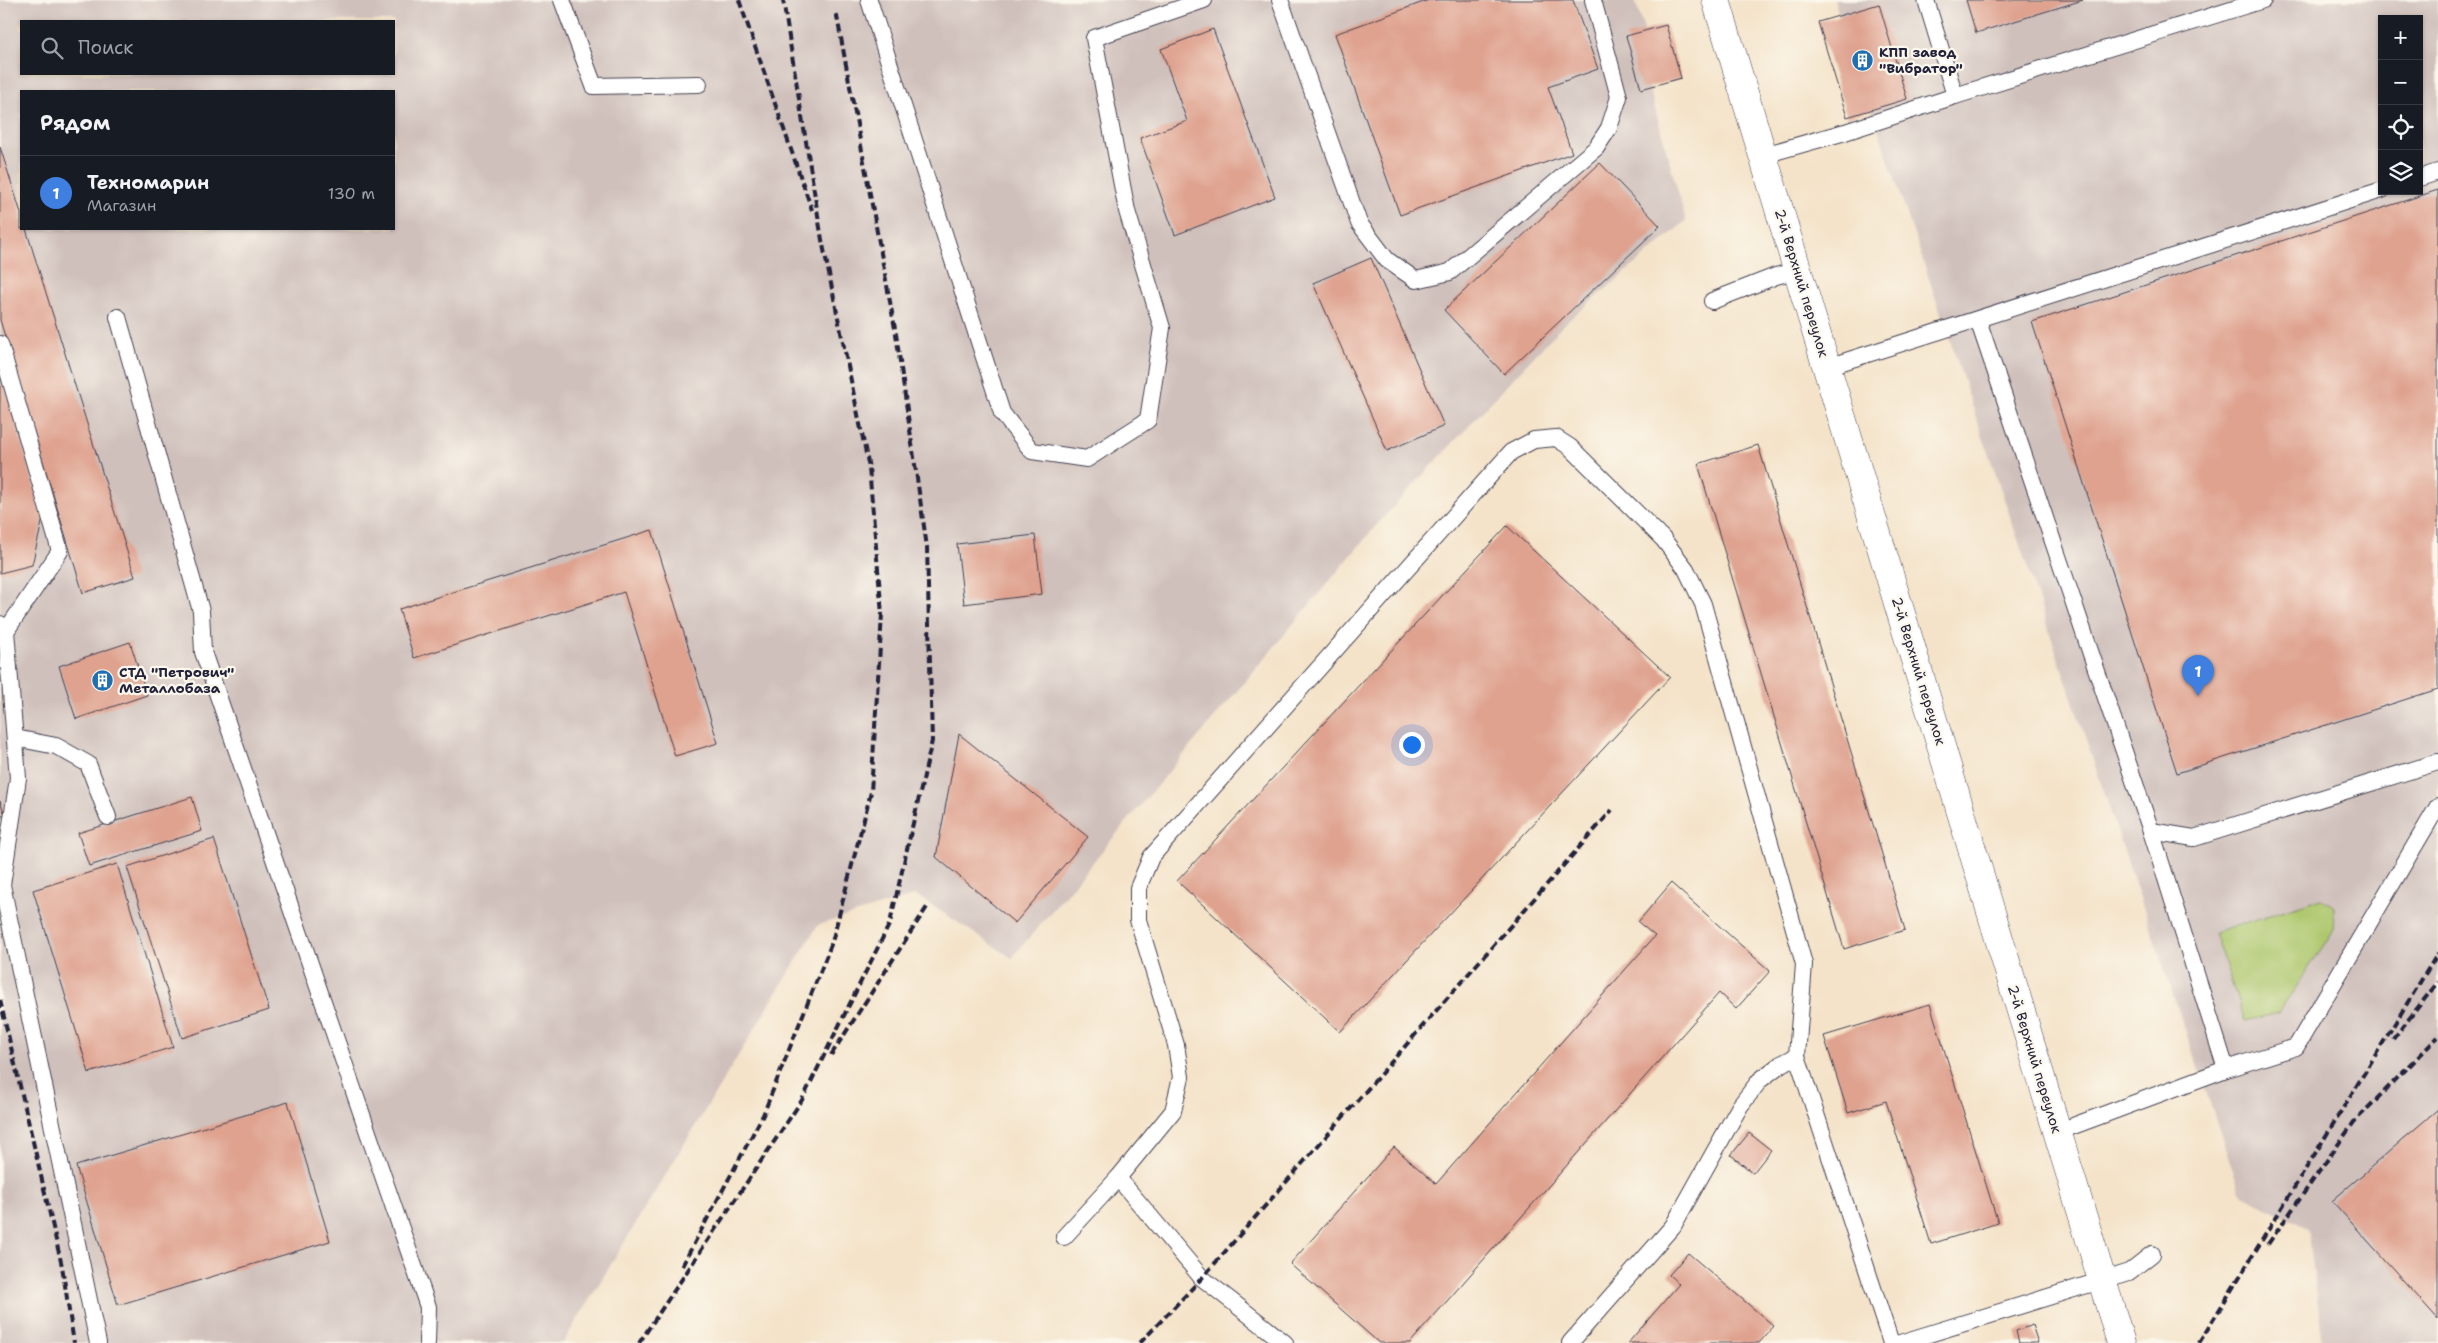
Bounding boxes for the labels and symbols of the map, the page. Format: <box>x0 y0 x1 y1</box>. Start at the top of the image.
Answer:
place label: КПП завод "Вибратор" <box>1879 43 1963 77</box>
building icon: КПП завод "Вибратор" <box>1851 48 1875 72</box>
street label: 2-й Верхний переулок <box>1771 207 1833 360</box>
street label: 2-й Верхний переулок <box>1888 595 1950 748</box>
pin: 1 <box>2182 655 2214 696</box>
place label: СТД "Петрович" Металлобаза <box>119 663 234 697</box>
building icon: СТД "Петрович" Металлобаза <box>91 668 115 692</box>
your location <box>1399 732 1425 758</box>
street label: 2-й Верхний переулок <box>2004 983 2066 1136</box>

